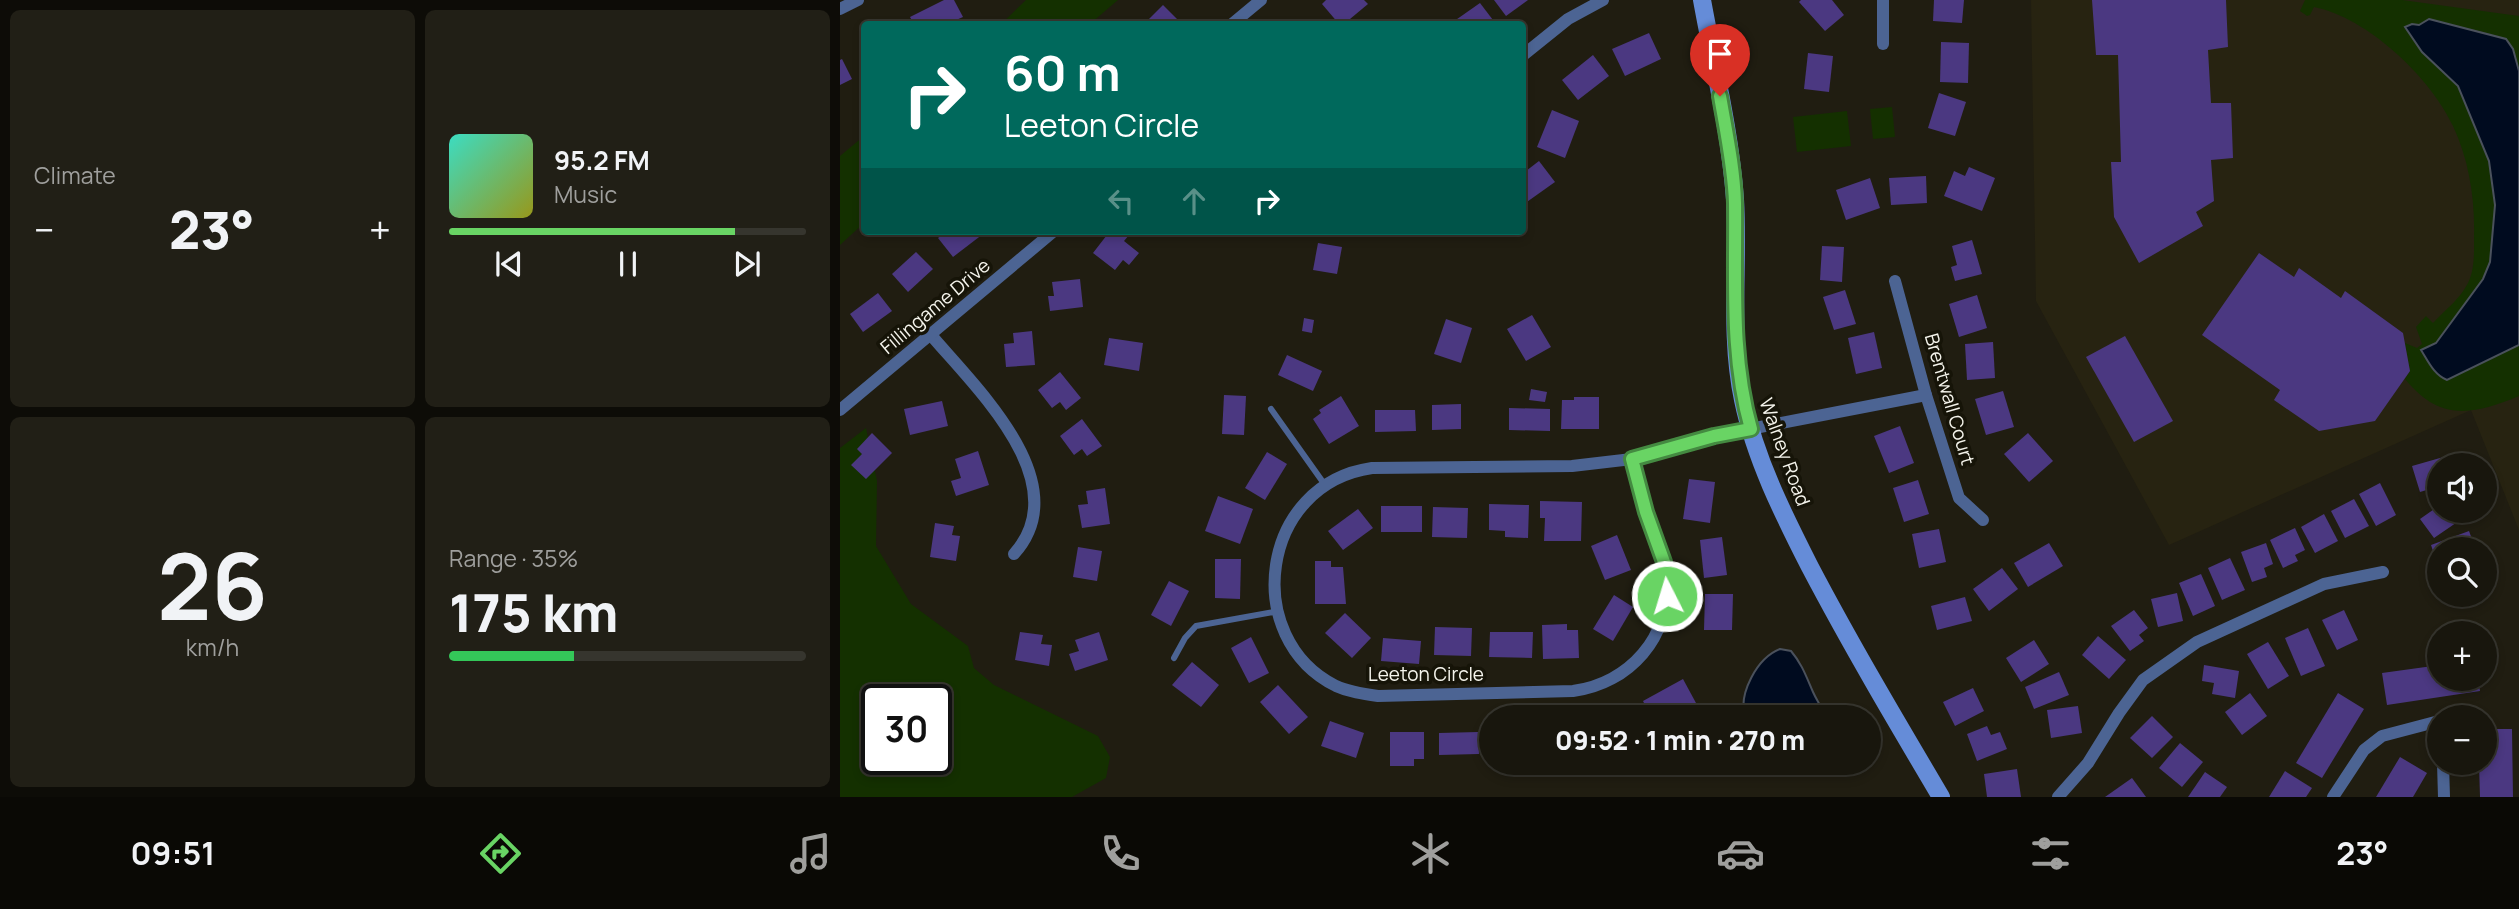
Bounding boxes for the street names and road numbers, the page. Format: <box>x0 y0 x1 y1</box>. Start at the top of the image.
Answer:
street label: Fillingame Drive <box>875 252 995 360</box>
street label: Brentwall Court <box>1919 330 1981 468</box>
street label: Walney Road <box>1753 395 1817 509</box>
street label: Leeton Circle <box>1368 661 1484 687</box>

